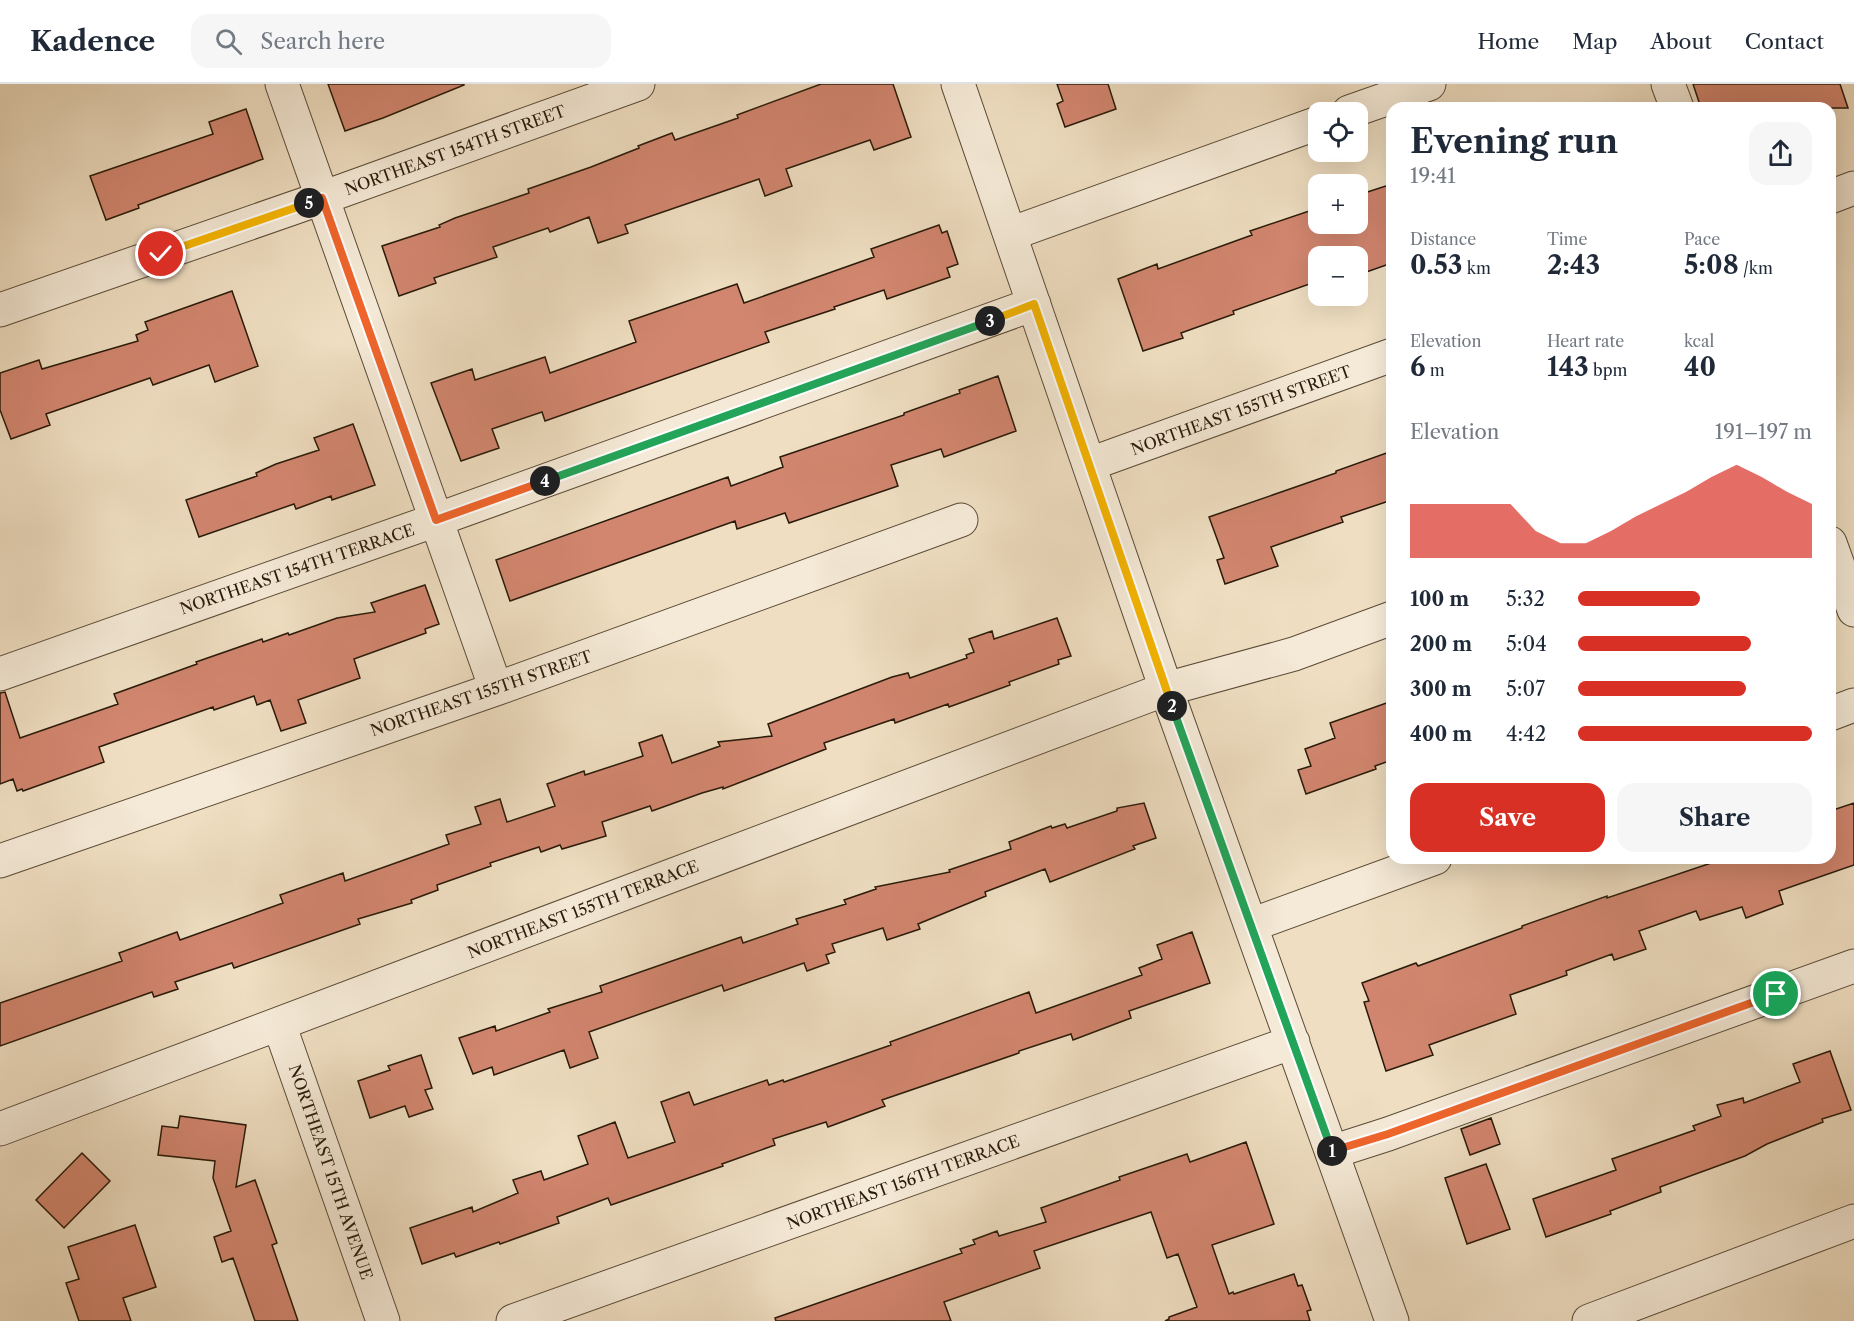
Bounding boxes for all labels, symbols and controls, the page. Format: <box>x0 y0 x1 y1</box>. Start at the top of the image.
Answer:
search box <box>191 14 611 68</box>
text: Kadence <box>30 24 155 58</box>
icon: search <box>212 25 245 58</box>
text: Search here <box>260 28 385 55</box>
text: Home <box>1478 29 1539 54</box>
text: Map <box>1572 29 1617 54</box>
text: About <box>1650 29 1712 54</box>
text: Contact <box>1745 29 1824 54</box>
street label: NORTHEAST 154TH STREET <box>342 101 568 199</box>
map controls <box>1308 102 1368 306</box>
button: locate <box>1308 102 1368 162</box>
text: Evening run <box>1410 121 1618 162</box>
button: share <box>1749 122 1812 185</box>
text: 19:41 <box>1410 164 1456 188</box>
button: + <box>1308 174 1368 234</box>
pin: 5 <box>294 188 324 218</box>
text: 5 <box>305 193 313 213</box>
pin <box>135 228 186 279</box>
text: Distance <box>1410 229 1476 249</box>
text: Time <box>1547 229 1587 249</box>
text: Pace <box>1684 229 1720 249</box>
icon: check <box>144 237 177 270</box>
button: − <box>1308 246 1368 306</box>
text: 0.53 <box>1410 249 1463 281</box>
text: 2:43 <box>1547 249 1600 281</box>
text: 5:08 <box>1684 249 1739 281</box>
text: km <box>1463 258 1491 278</box>
text: /km <box>1739 258 1773 278</box>
pin: 3 <box>975 306 1005 336</box>
text: 3 <box>985 311 995 331</box>
text: Elevation <box>1410 331 1481 351</box>
text: Heart rate <box>1547 331 1624 351</box>
text: kcal <box>1684 331 1714 351</box>
text: 6 <box>1410 351 1426 383</box>
text: 143 <box>1547 351 1589 383</box>
text: 40 <box>1684 351 1716 383</box>
text: m <box>1426 360 1445 380</box>
text: bpm <box>1589 360 1627 380</box>
street label: NORTHEAST 155TH STREET <box>1128 361 1354 459</box>
text: Elevation <box>1410 420 1499 444</box>
text: 191–197 m <box>1715 420 1812 444</box>
pin: 4 <box>530 466 560 496</box>
text: 4 <box>540 471 550 491</box>
street label: NORTHEAST 154TH TERRACE <box>177 519 417 619</box>
text: 100 m <box>1410 587 1469 611</box>
text: 5:32 <box>1506 587 1545 611</box>
text: 200 m <box>1410 632 1472 656</box>
text: 5:04 <box>1506 632 1547 656</box>
street label: NORTHEAST 155TH STREET <box>368 646 594 740</box>
text: 300 m <box>1410 677 1472 701</box>
text: 5:07 <box>1506 677 1545 701</box>
pin: 2 <box>1157 691 1187 721</box>
text: 2 <box>1167 696 1177 716</box>
text: 400 m <box>1410 722 1472 746</box>
text: 4:42 <box>1506 722 1546 746</box>
button: Save <box>1410 783 1605 852</box>
button: Share <box>1617 783 1812 852</box>
street label: NORTHEAST 155TH TERRACE <box>464 856 702 962</box>
pin <box>1750 968 1801 1019</box>
icon: arrive <box>1759 977 1792 1010</box>
street label: NORTHEAST 15TH AVENUE <box>285 1062 377 1282</box>
street label: NORTHEAST 156TH TERRACE <box>784 1130 1022 1234</box>
pin: 1 <box>1317 1136 1347 1166</box>
text: 1 <box>1328 1141 1336 1161</box>

